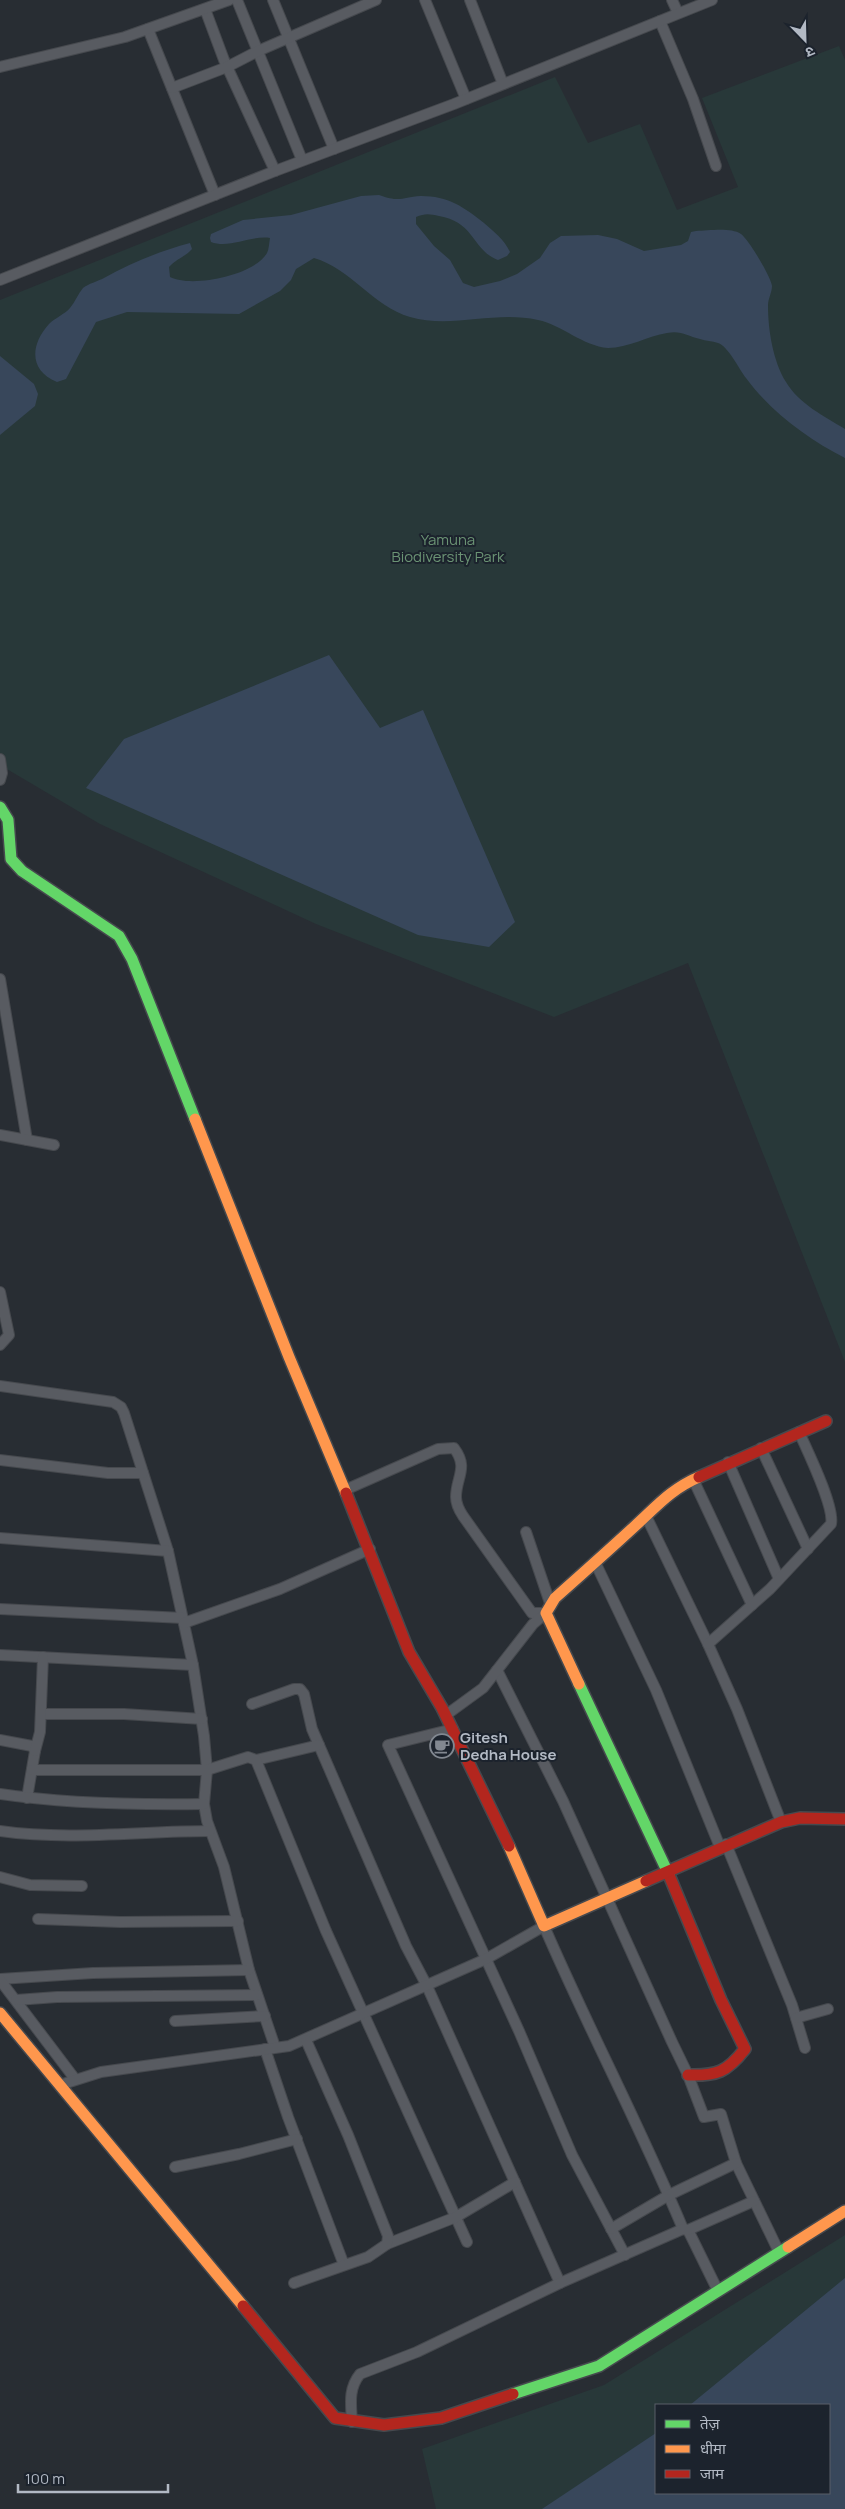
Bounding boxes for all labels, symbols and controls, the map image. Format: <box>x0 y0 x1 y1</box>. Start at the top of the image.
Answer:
north arrow <box>780 15 830 65</box>
text: उ <box>802 42 818 63</box>
park label: Yamuna Biodiversity Park <box>391 529 505 567</box>
place label: Gitesh Dedha House <box>460 1727 556 1765</box>
cafe icon: Gitesh Dedha House <box>429 1733 455 1759</box>
legend <box>655 2404 830 2494</box>
text: तेज़ <box>700 2413 721 2434</box>
text: धीमा <box>700 2438 727 2459</box>
scale bar <box>18 2462 168 2494</box>
text: जाम <box>700 2463 725 2484</box>
text: 100 m <box>25 2468 65 2489</box>

